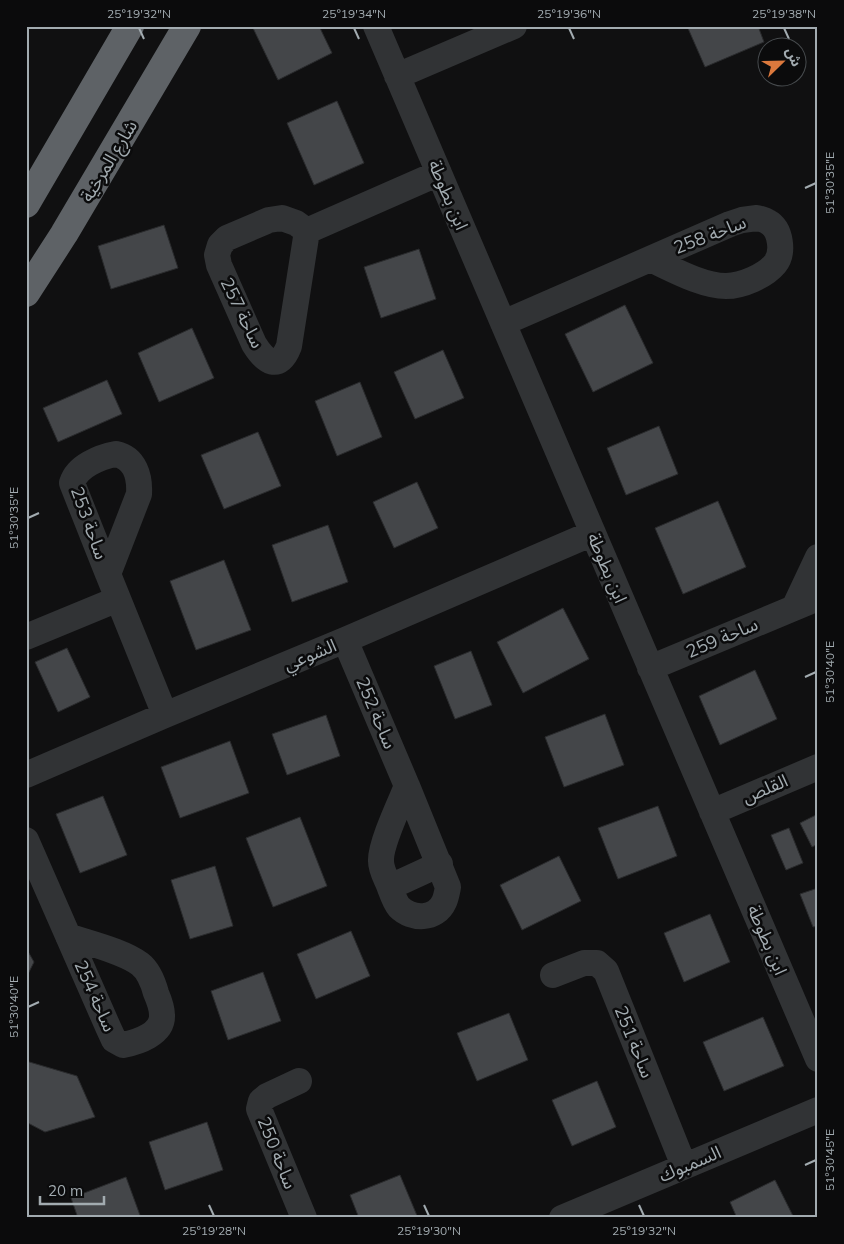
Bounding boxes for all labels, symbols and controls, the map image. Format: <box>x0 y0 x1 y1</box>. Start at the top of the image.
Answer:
text: 25°19'32"N <box>107 6 171 21</box>
text: 25°19'34"N <box>322 6 386 21</box>
text: 25°19'36"N <box>537 6 601 21</box>
text: 25°19'38"N <box>752 6 816 21</box>
north arrow <box>756 38 806 88</box>
text: ش <box>782 45 806 69</box>
street label: شارع المرخية <box>75 116 145 207</box>
text: 51°30'35"E <box>822 152 837 214</box>
street label: ابن بطوطة <box>423 156 474 233</box>
street label: ساحة 258 <box>670 210 749 259</box>
street label: ساحة 257 <box>215 274 269 352</box>
street label: ساحة 253 <box>66 483 113 562</box>
text: 51°30'35"E <box>6 487 21 549</box>
street label: ابن بطوطة <box>582 529 633 606</box>
street label: ساحة 259 <box>682 612 761 663</box>
street label: الشوعي <box>280 634 340 678</box>
text: 51°30'40"E <box>822 641 837 703</box>
street label: ساحة 252 <box>351 673 402 752</box>
street label: القلص <box>738 769 791 808</box>
street label: ابن بطوطة <box>742 901 793 978</box>
street label: ساحة 254 <box>70 956 121 1035</box>
text: 51°30'40"E <box>6 976 21 1038</box>
street label: ساحة 251 <box>610 1002 659 1081</box>
street label: ساحة 250 <box>253 1113 302 1192</box>
text: 51°30'45"E <box>822 1129 837 1191</box>
street label: السمبوك <box>655 1140 724 1187</box>
scale bar <box>40 1174 104 1206</box>
text: 20 m <box>48 1181 83 1200</box>
text: 25°19'28"N <box>182 1223 246 1238</box>
text: 25°19'30"N <box>397 1223 461 1238</box>
text: 25°19'32"N <box>612 1223 676 1238</box>

